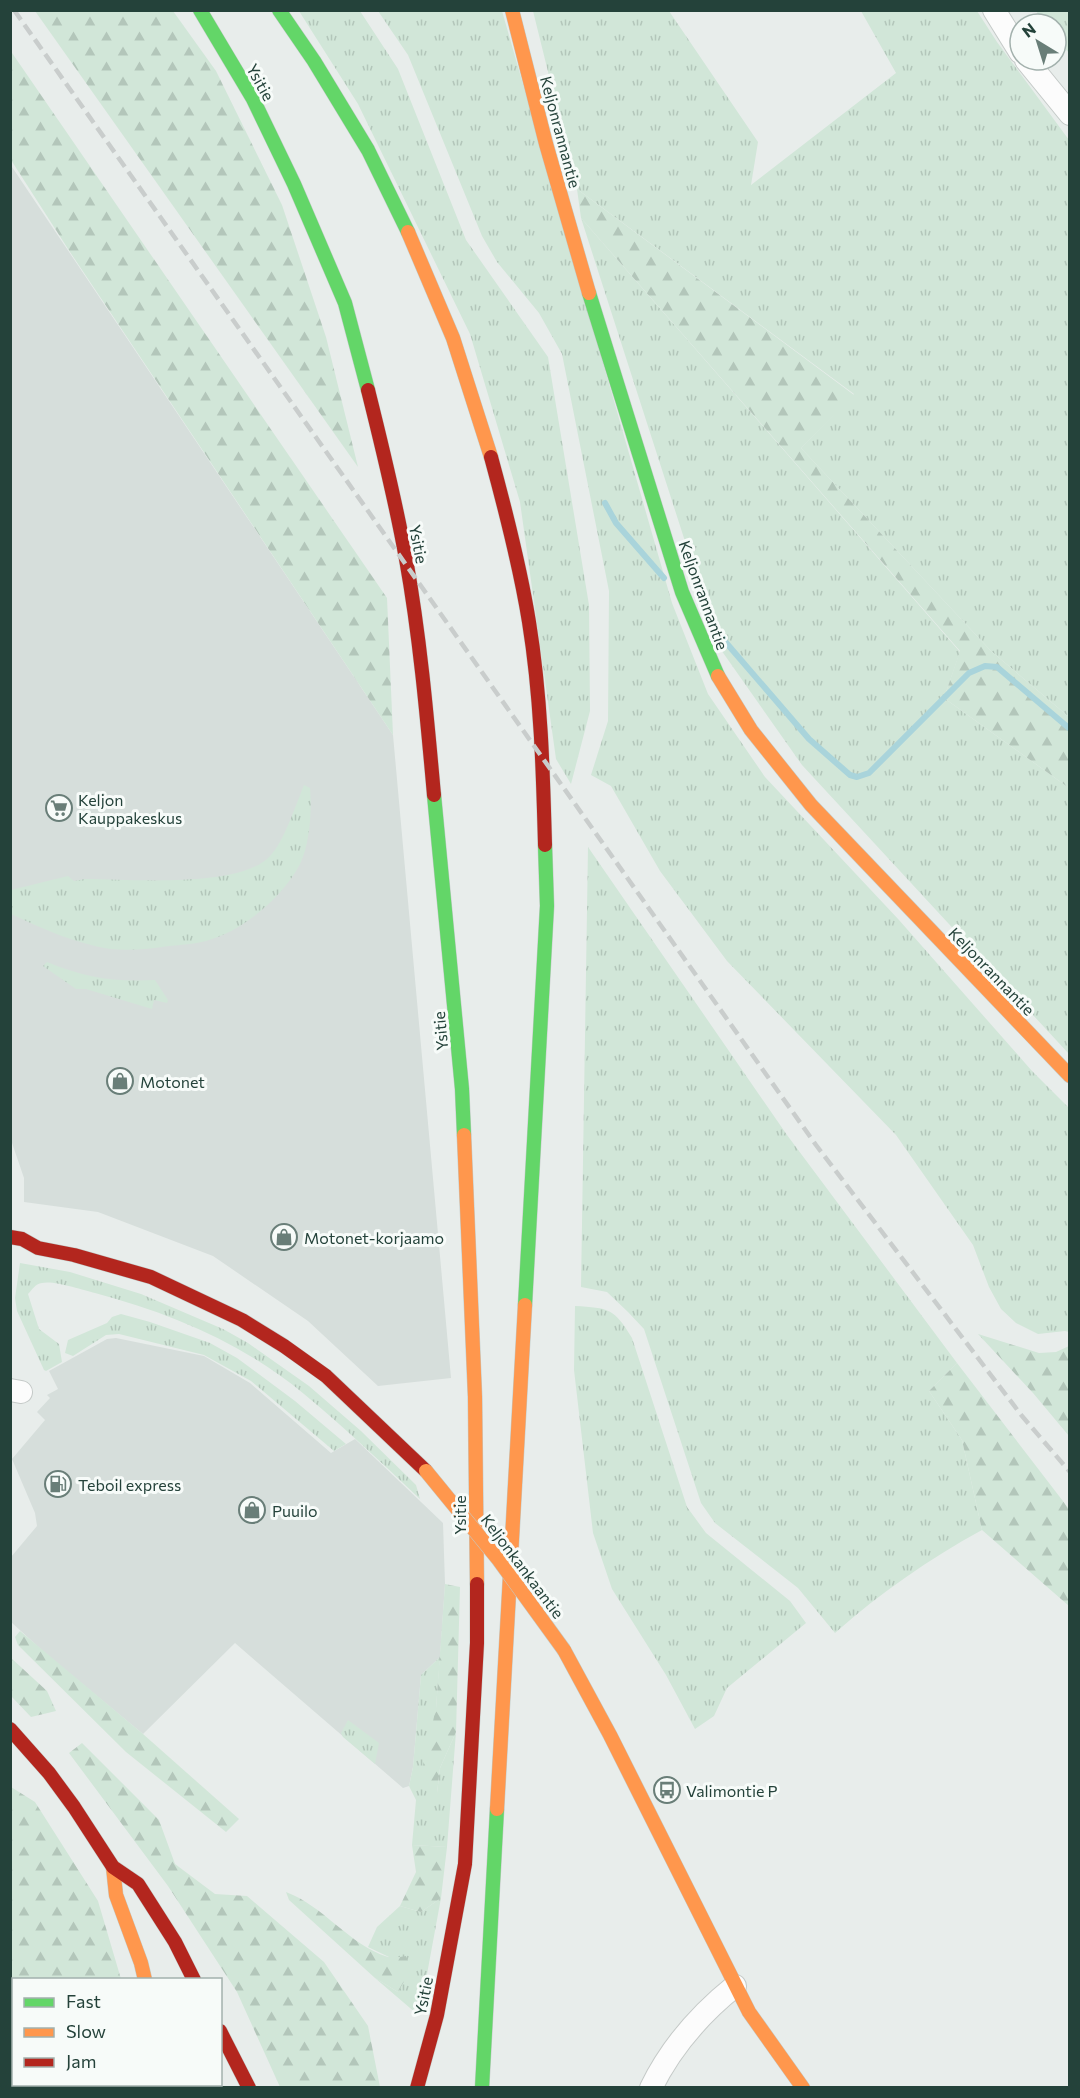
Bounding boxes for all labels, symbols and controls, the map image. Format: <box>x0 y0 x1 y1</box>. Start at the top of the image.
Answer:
north arrow <box>1008 12 1068 72</box>
text: N <box>1018 19 1039 41</box>
street label: Ysitie <box>243 60 279 104</box>
street label: Keljonrannantie <box>537 74 585 190</box>
street label: Ysitie <box>406 523 432 565</box>
street label: Keljonrannantie <box>675 538 733 652</box>
place label: Keljon Kauppakeskus <box>78 790 182 827</box>
supermarket icon: Keljon Kauppakeskus <box>44 793 74 823</box>
street label: Keljonrannantie <box>945 923 1039 1019</box>
street label: Ysitie <box>429 1011 451 1051</box>
shop icon: Motonet <box>105 1066 135 1096</box>
place label: Motonet <box>140 1072 205 1091</box>
shop icon: Motonet-korjaamo <box>269 1222 299 1252</box>
place label: Motonet-korjaamo <box>304 1228 444 1247</box>
fuel station icon: Teboil express <box>43 1469 73 1499</box>
place label: Teboil express <box>78 1475 181 1494</box>
shop icon: Puuilo <box>237 1495 267 1525</box>
street label: Ysitie <box>450 1495 469 1535</box>
place label: Puuilo <box>272 1501 318 1520</box>
street label: Keljonkankaantie <box>478 1510 568 1622</box>
bus stop icon: Valimontie P <box>652 1775 682 1805</box>
place label: Valimontie P <box>686 1781 778 1800</box>
street label: Ysitie <box>410 1975 436 2017</box>
legend <box>12 1978 222 2086</box>
text: Fast <box>66 1990 101 2012</box>
text: Slow <box>66 2020 106 2042</box>
text: Jam <box>66 2050 96 2072</box>

